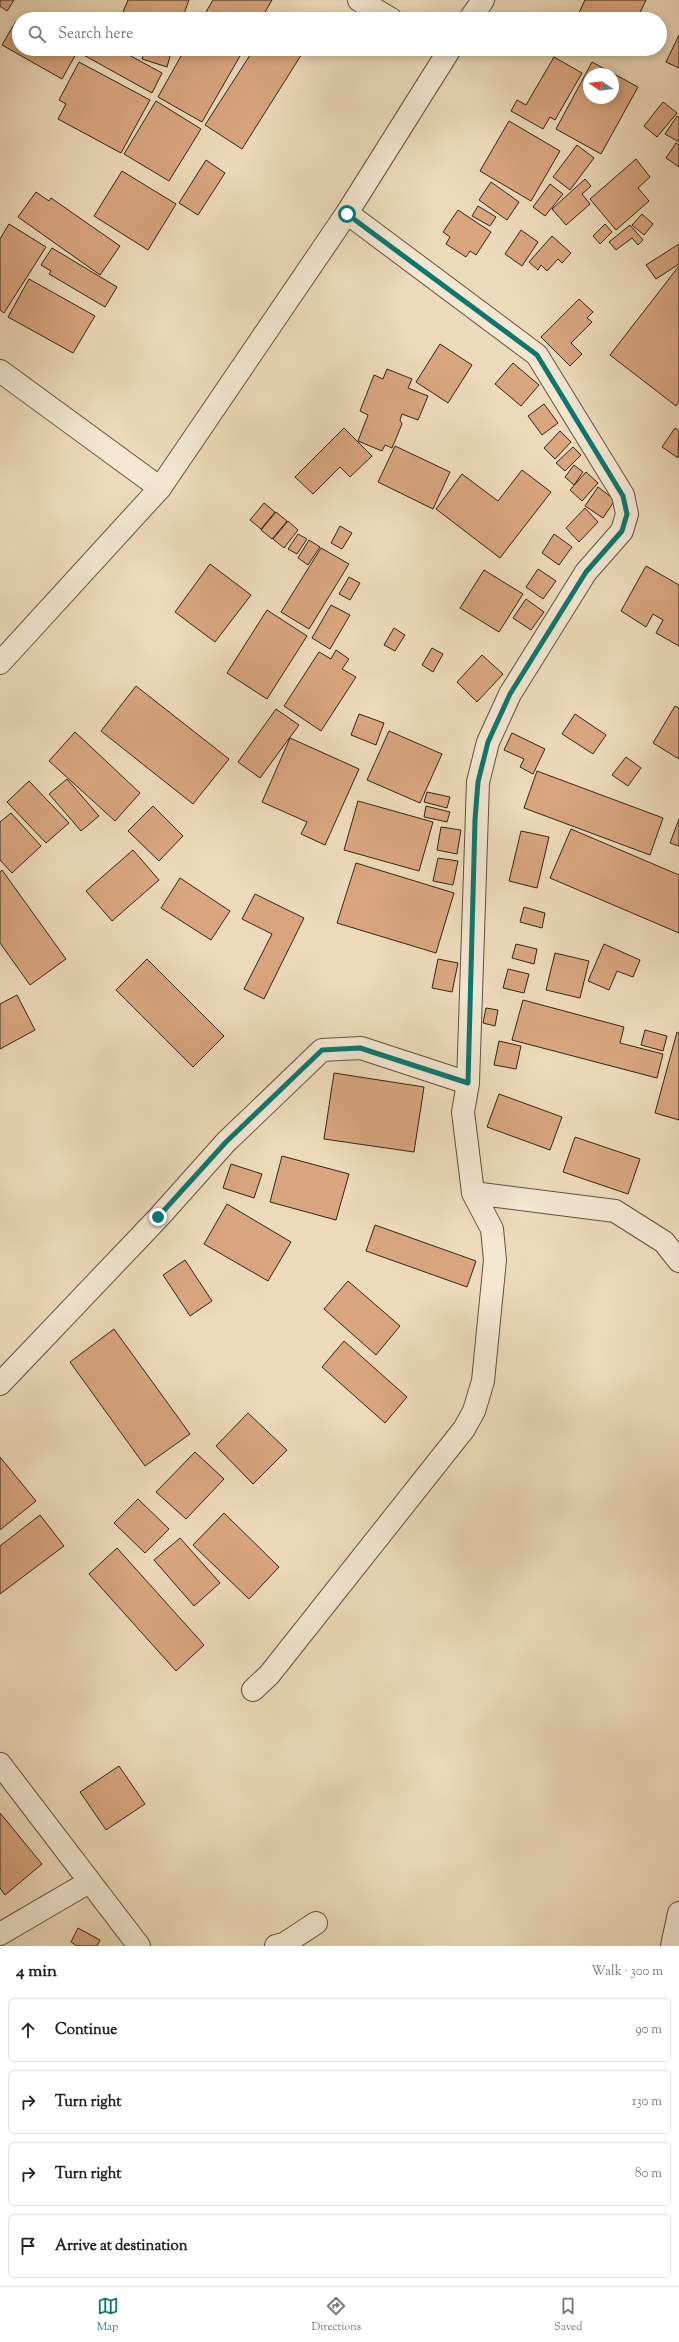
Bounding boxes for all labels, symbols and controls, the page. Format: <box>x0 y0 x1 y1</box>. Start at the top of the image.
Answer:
search box <box>12 12 667 56</box>
icon: search <box>26 23 48 45</box>
text: Search here <box>58 24 133 45</box>
north arrow <box>583 68 619 104</box>
route start <box>338 205 356 223</box>
route end <box>149 1208 167 1226</box>
text: 4 min <box>16 1960 57 1984</box>
text: Walk · 300 m <box>591 1963 663 1981</box>
icon: ahead <box>17 2019 39 2041</box>
text: Continue <box>55 2020 117 2041</box>
text: 90 m <box>635 2021 662 2039</box>
icon: right <box>17 2091 39 2113</box>
text: Turn right <box>55 2092 121 2113</box>
text: 130 m <box>632 2093 662 2111</box>
icon: right <box>17 2163 39 2185</box>
text: Turn right <box>55 2164 121 2185</box>
text: 80 m <box>635 2165 662 2183</box>
icon: arrive <box>17 2235 39 2257</box>
text: Arrive at destination <box>55 2236 188 2257</box>
tab: Map <box>97 2295 119 2335</box>
tab: Directions <box>312 2295 361 2335</box>
tab: Saved <box>554 2295 582 2335</box>

